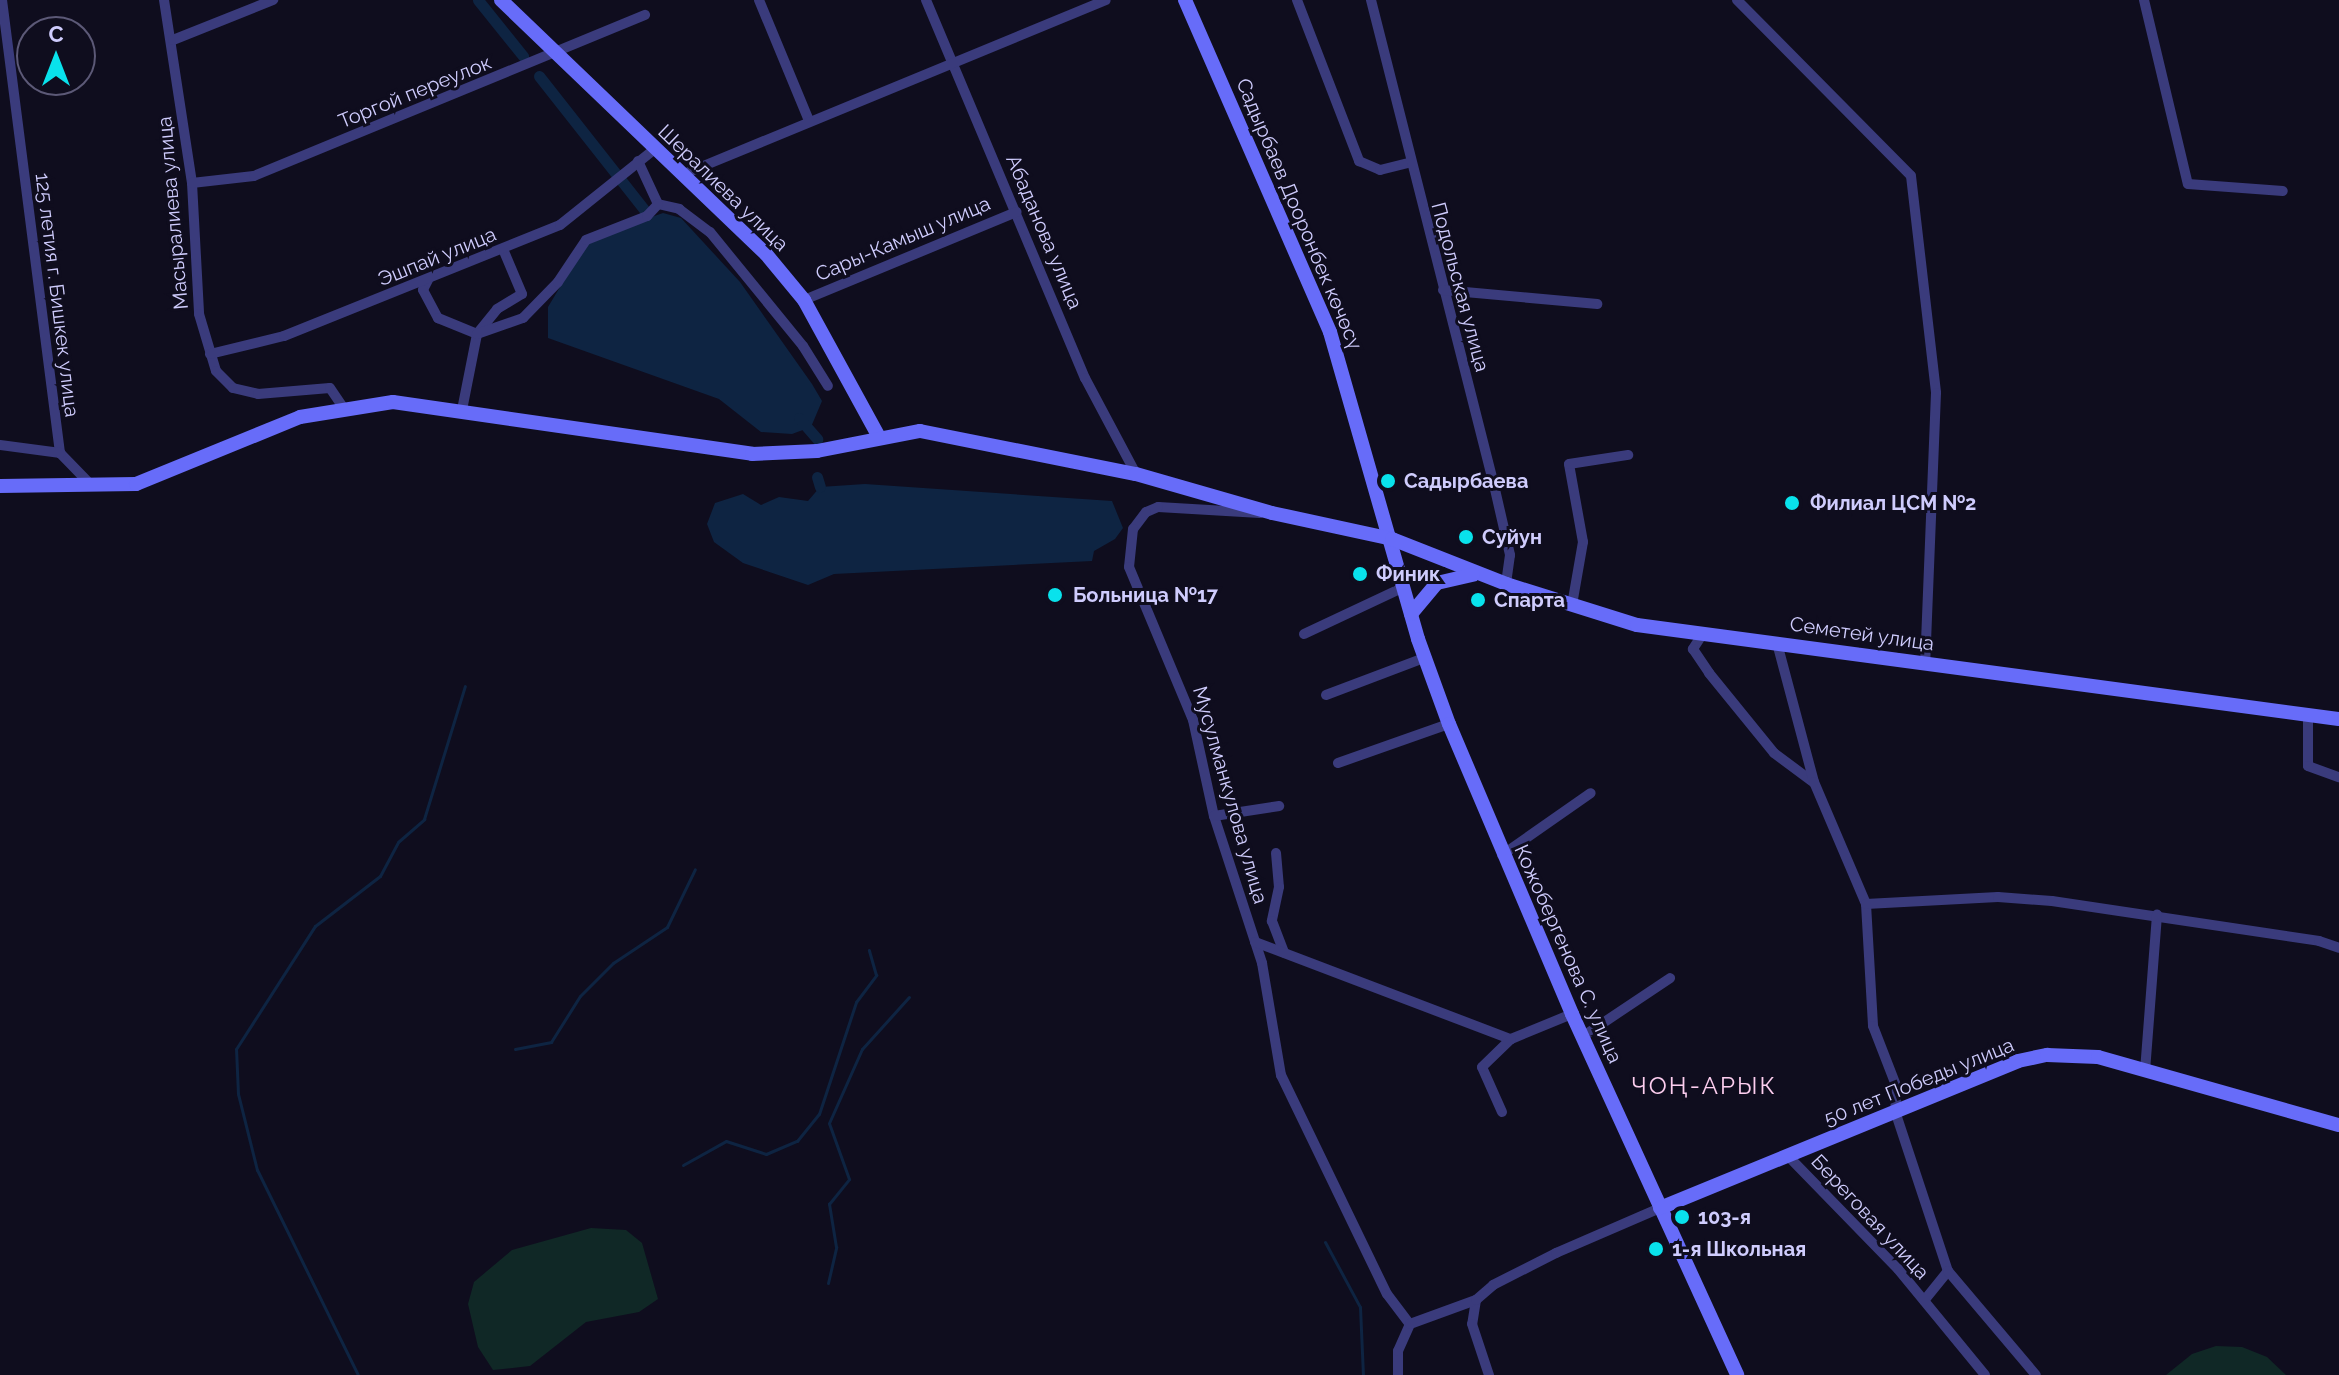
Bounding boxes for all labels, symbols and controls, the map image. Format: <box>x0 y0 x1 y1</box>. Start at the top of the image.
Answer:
north arrow <box>16 16 96 96</box>
text: С <box>48 21 64 47</box>
street label: Торгой переулок <box>335 50 495 134</box>
street label: Садырбаев Дооронбек көчөсү <box>1231 75 1367 353</box>
street label: Масыралиева улица <box>153 115 193 311</box>
street label: Шералиева улица <box>653 120 793 256</box>
street label: Абаданова улица <box>1001 151 1087 313</box>
street label: 125 летия г. Бишкек улица <box>30 171 84 419</box>
street label: Сары-Камыш улица <box>812 191 994 287</box>
street label: Подольская улица <box>1426 199 1494 375</box>
street label: Эшпай улица <box>374 222 500 292</box>
place label: Садырбаева <box>1404 469 1528 493</box>
marker: Садырбаева <box>1379 472 1397 490</box>
place label: Филиал ЦСМ №2 <box>1810 491 1976 515</box>
marker: Филиал ЦСМ №2 <box>1781 492 1803 514</box>
place label: Суйун <box>1482 525 1542 549</box>
marker: Суйун <box>1457 528 1475 546</box>
place label: Финик <box>1376 562 1440 586</box>
marker: Финик <box>1351 565 1369 583</box>
place label: Больница №17 <box>1073 583 1218 607</box>
marker: Больница №17 <box>1044 584 1066 606</box>
place label: Спарта <box>1494 588 1565 612</box>
marker: Спарта <box>1469 591 1487 609</box>
street label: Семетей улица <box>1788 612 1936 656</box>
street label: Мусулманкулова улица <box>1187 683 1273 907</box>
street label: Кожобергенова С. улица <box>1509 841 1627 1067</box>
street label: 50 лет Победы улица <box>1820 1033 2018 1131</box>
district label: ЧОҢ-АРЫК <box>1631 1072 1777 1100</box>
street label: Береговая улица <box>1806 1149 1934 1285</box>
place label: 103-я <box>1698 1205 1751 1229</box>
marker: 103-я <box>1673 1208 1691 1226</box>
place label: 1-я Школьная <box>1672 1237 1806 1261</box>
marker: 1-я Школьная <box>1647 1240 1665 1258</box>

